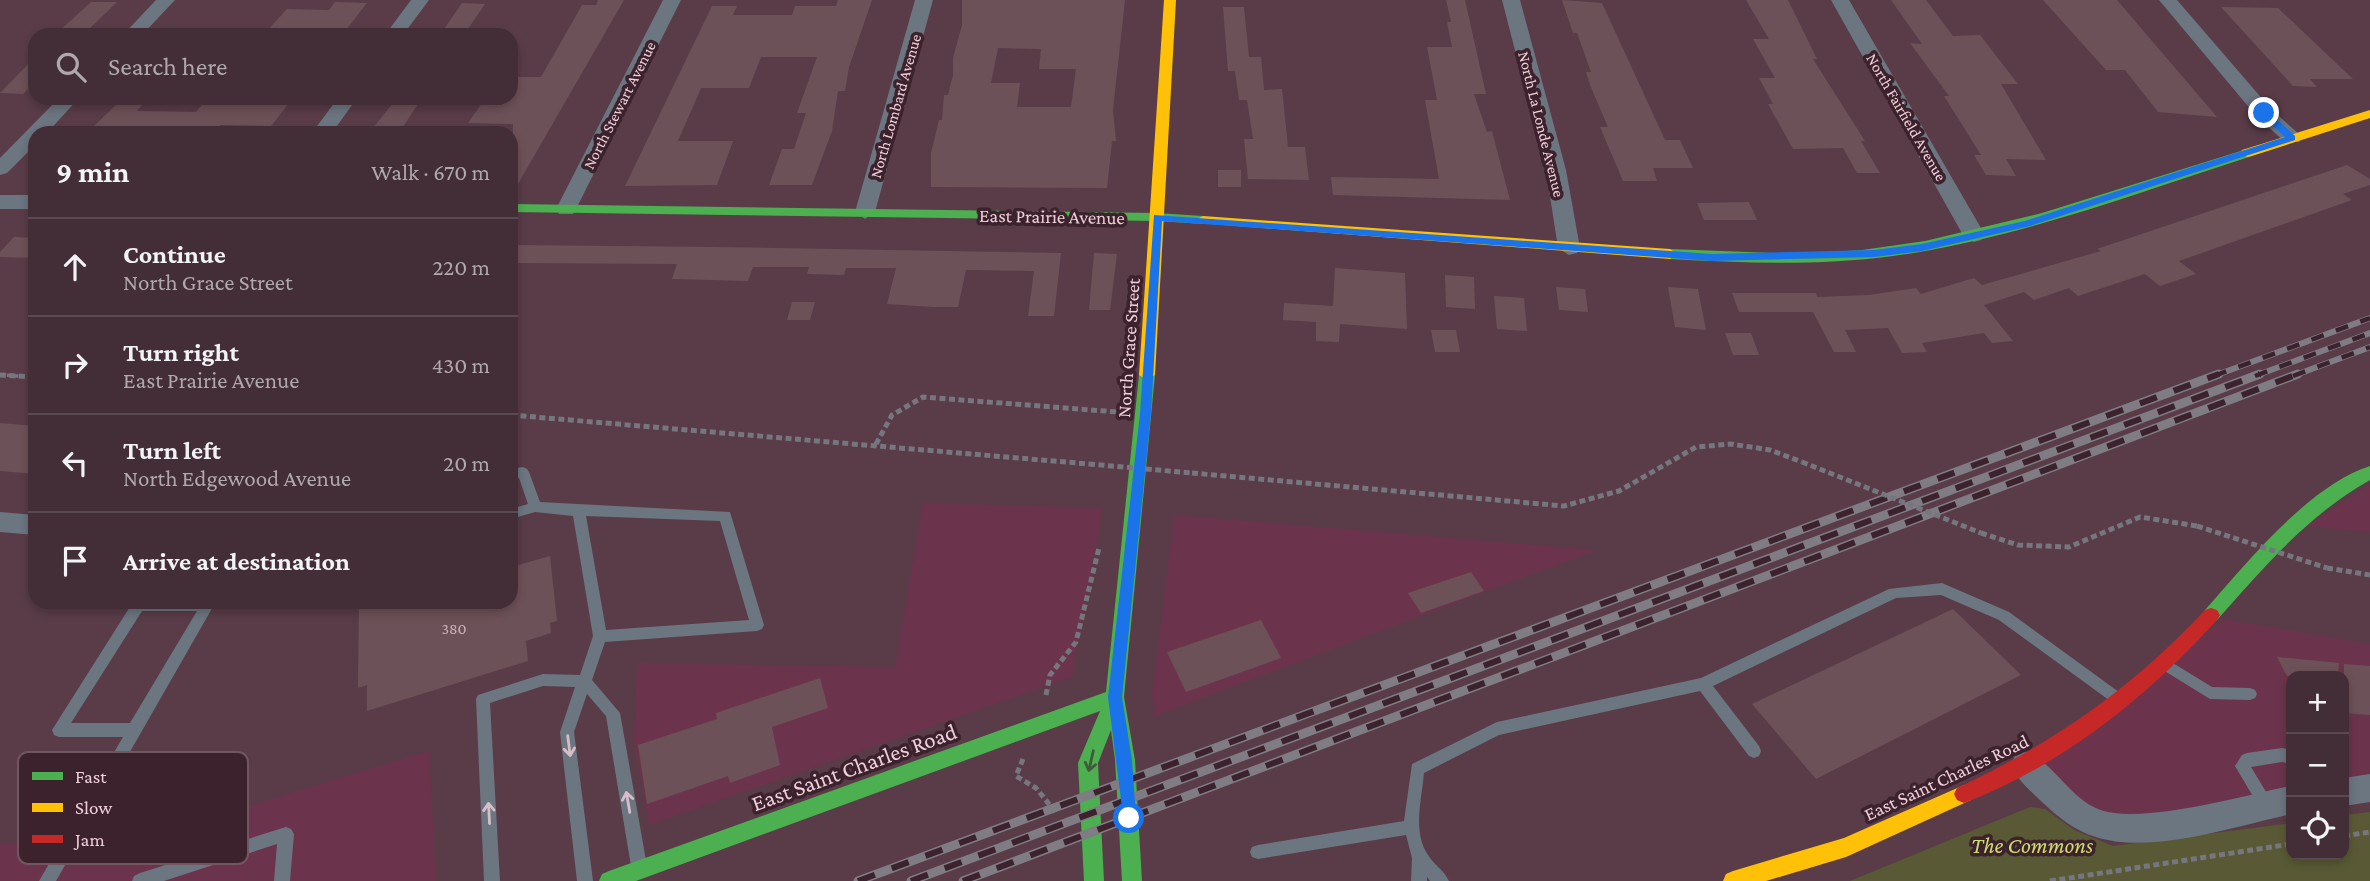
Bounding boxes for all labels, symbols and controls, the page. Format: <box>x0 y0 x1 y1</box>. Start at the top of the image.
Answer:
search box <box>28 28 518 105</box>
street label: North Lombard Avenue <box>867 32 924 180</box>
street label: North Stewart Avenue <box>580 39 659 172</box>
icon: search <box>52 48 90 86</box>
street label: North La Londe Avenue <box>1515 50 1568 199</box>
street label: North Fairfield Avenue <box>1863 51 1950 184</box>
text: Search here <box>108 52 227 81</box>
route end <box>2248 97 2279 128</box>
text: 9 min <box>56 155 129 188</box>
text: Walk · 670 m <box>371 159 490 185</box>
street label: East Prairie Avenue <box>979 205 1125 228</box>
text: Continue <box>123 240 226 269</box>
icon: ahead <box>56 248 94 286</box>
text: 220 m <box>432 254 490 280</box>
text: North Grace Street <box>123 269 293 295</box>
street label: North Grace Street <box>1113 277 1144 419</box>
text: Turn right <box>123 338 239 367</box>
icon: right <box>56 346 94 384</box>
text: 430 m <box>432 352 490 378</box>
text: East Prairie Avenue <box>123 367 299 393</box>
text: Turn left <box>123 436 221 465</box>
icon: left <box>56 444 94 482</box>
text: 20 m <box>443 450 490 476</box>
text: North Edgewood Avenue <box>123 465 351 491</box>
icon: arrive <box>56 542 94 580</box>
text: Arrive at destination <box>123 547 350 576</box>
house number: 380 <box>441 620 467 637</box>
map controls <box>2286 671 2349 860</box>
button: + <box>2286 671 2349 734</box>
street label: East Saint Charles Road <box>748 718 960 816</box>
street label: East Saint Charles Road <box>1861 730 2032 825</box>
one-way arrow <box>562 734 575 757</box>
button: − <box>2286 734 2349 797</box>
one-way arrow <box>1084 749 1098 772</box>
legend <box>18 752 248 864</box>
text: Fast <box>75 766 107 787</box>
one-way arrow <box>621 792 634 814</box>
text: Slow <box>75 797 112 818</box>
button: locate <box>2286 797 2349 860</box>
one-way arrow <box>482 802 495 825</box>
route start <box>1113 802 1144 833</box>
text: Jam <box>73 829 105 850</box>
park label: The Commons <box>1971 832 2094 858</box>

